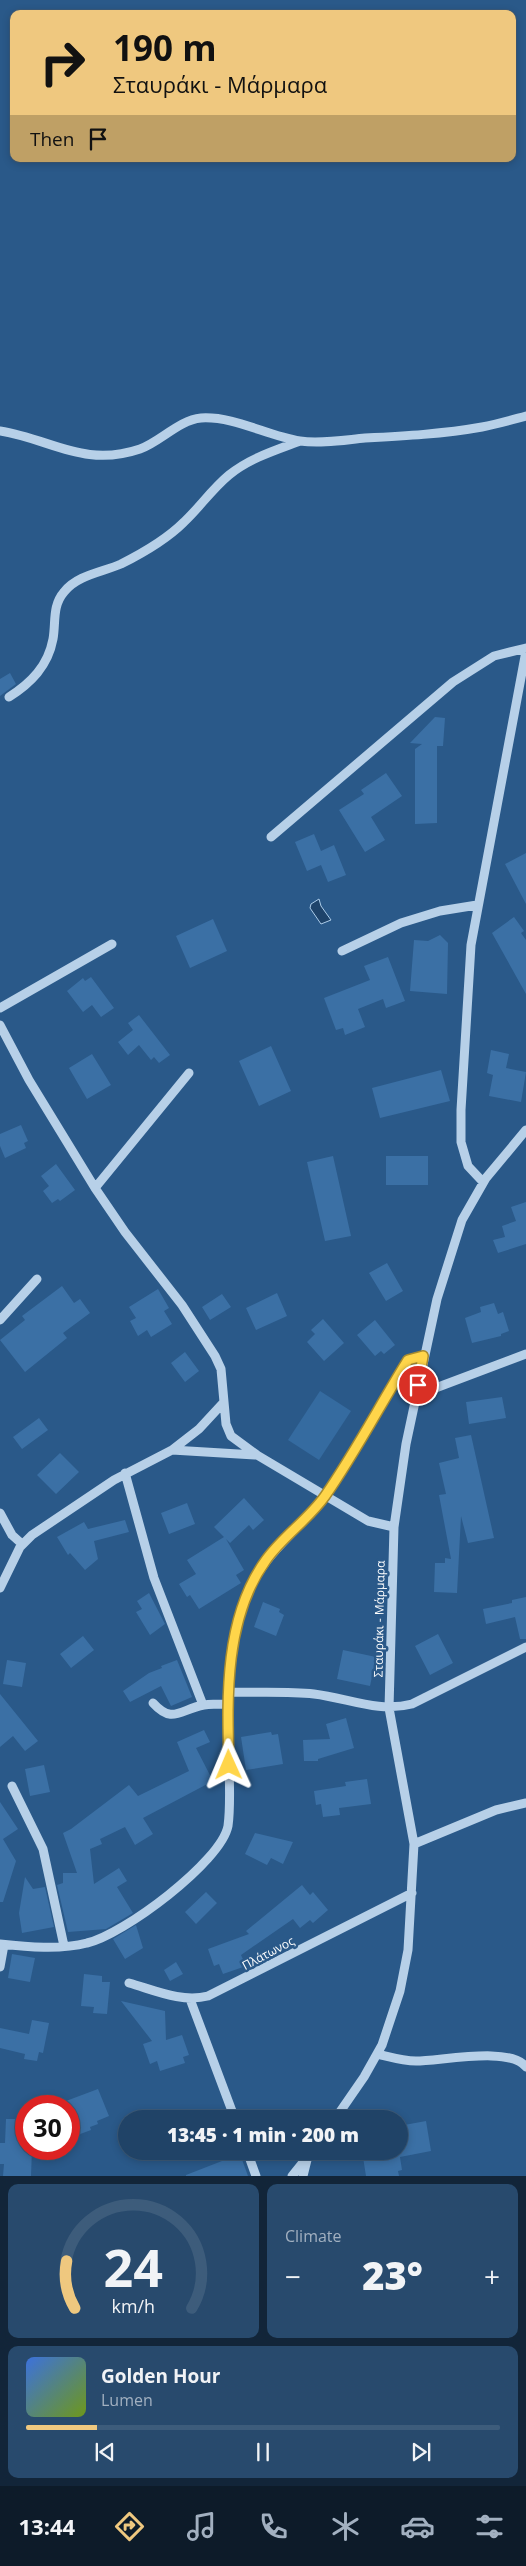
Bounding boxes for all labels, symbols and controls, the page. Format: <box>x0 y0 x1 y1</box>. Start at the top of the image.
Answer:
text: 190 m <box>113 24 217 71</box>
icon: right <box>30 30 95 95</box>
text: Σταυράκι - Μάρμαρα <box>113 69 327 99</box>
icon: arrive <box>84 125 112 153</box>
text: Then <box>30 126 74 152</box>
pin <box>397 1364 439 1406</box>
icon: arrive <box>404 1371 432 1399</box>
street label: Σταυράκι - Μάρμαρα <box>369 1560 389 1678</box>
position arrow <box>202 1738 254 1790</box>
street label: Πλάτωνος <box>239 1932 297 1974</box>
speed limit sign: 30 <box>15 2095 80 2160</box>
text: 13:45 · 1 min · 200 m <box>167 2122 359 2148</box>
text: Climate <box>285 2225 342 2247</box>
text: 24 <box>104 2231 163 2302</box>
text: 23° <box>362 2249 423 2301</box>
text: − <box>285 2257 301 2295</box>
text: + <box>484 2257 500 2295</box>
text: km/h <box>112 2294 155 2318</box>
text: Golden Hour <box>101 2363 220 2389</box>
text: Lumen <box>101 2389 153 2411</box>
icon: previous <box>91 2438 119 2466</box>
icon: pause <box>249 2438 277 2466</box>
icon: next <box>407 2438 435 2466</box>
icon: directions <box>112 2509 147 2544</box>
icon: music <box>184 2509 219 2544</box>
icon: phone <box>256 2509 291 2544</box>
icon: climate <box>328 2509 363 2544</box>
icon: car <box>400 2509 435 2544</box>
icon: filters <box>472 2509 507 2544</box>
text: 13:44 <box>19 2511 75 2541</box>

